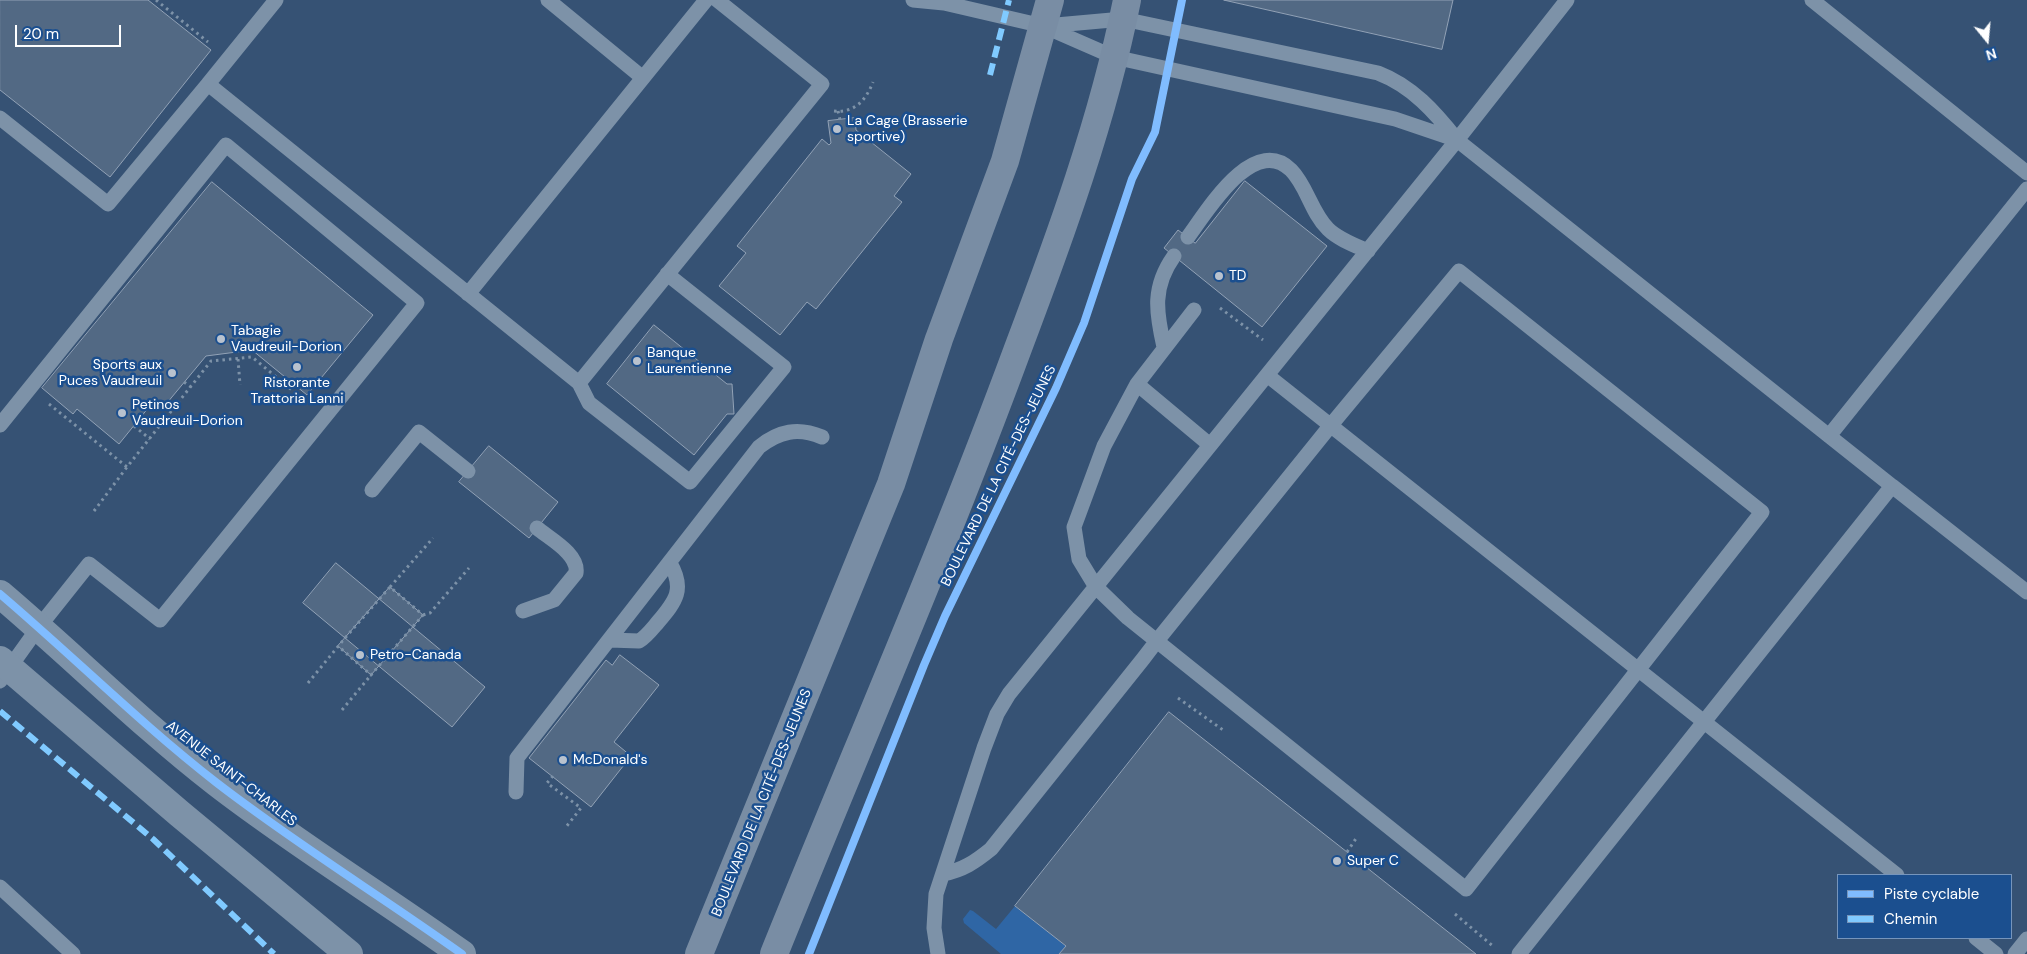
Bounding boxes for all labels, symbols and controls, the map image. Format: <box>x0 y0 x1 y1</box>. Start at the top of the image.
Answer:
scale bar <box>18 15 124 47</box>
north arrow <box>1962 15 2012 65</box>
text: 20 m <box>23 24 59 44</box>
text: N <box>1984 44 1999 64</box>
place label: La Cage (Brasserie sportive) <box>847 113 968 146</box>
marker: La Cage (Brasserie sportive) <box>831 123 843 135</box>
place label: TD <box>1229 268 1246 284</box>
marker: TD <box>1213 270 1225 282</box>
place label: Tabagie Vaudreuil-Dorion <box>231 323 342 356</box>
marker: Tabagie Vaudreuil-Dorion <box>215 333 227 345</box>
place label: Banque Laurentienne <box>647 345 732 378</box>
marker: Banque Laurentienne <box>631 355 643 367</box>
place label: Sports aux Puces Vaudreuil <box>59 357 162 390</box>
marker: Ristorante Trattoria Lanni <box>291 361 303 373</box>
street label: BOULEVARD DE LA CITÉ-DES-JEUNES <box>938 363 1060 589</box>
marker: Sports aux Puces Vaudreuil <box>166 367 178 379</box>
place label: Ristorante Trattoria Lanni <box>250 375 344 408</box>
place label: Petinos Vaudreuil-Dorion <box>132 397 243 430</box>
marker: Petinos Vaudreuil-Dorion <box>116 407 128 419</box>
place label: Petro-Canada <box>370 647 461 663</box>
marker: Petro-Canada <box>354 649 366 661</box>
street label: BOULEVARD DE LA CITÉ-DES-JEUNES <box>708 687 816 919</box>
street label: AVENUE SAINT-CHARLES <box>162 718 300 830</box>
place label: McDonald's <box>573 752 648 768</box>
marker: McDonald's <box>557 754 569 766</box>
place label: Super C <box>1347 853 1399 869</box>
marker: Super C <box>1331 855 1343 867</box>
legend <box>1837 874 2012 939</box>
text: Piste cyclable <box>1884 884 1979 904</box>
text: Chemin <box>1884 909 1937 929</box>

